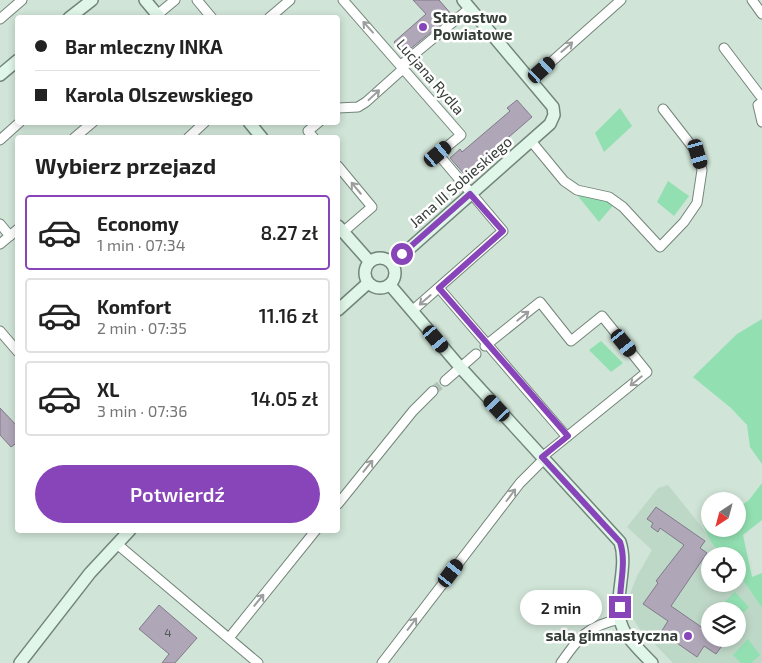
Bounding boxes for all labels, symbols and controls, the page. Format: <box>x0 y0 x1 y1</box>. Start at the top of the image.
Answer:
place label: Starostwo Powiatowe <box>433 8 513 43</box>
one-way arrow <box>362 21 374 34</box>
marker: Starostwo Powiatowe <box>417 21 429 33</box>
text: Bar mleczny INKA <box>65 35 223 58</box>
street label: Lucjana Rydla <box>392 35 468 118</box>
one-way arrow <box>561 42 574 53</box>
car <box>525 54 558 86</box>
text: Karola Olszewskiego <box>65 83 253 106</box>
one-way arrow <box>368 89 380 101</box>
street label: Jana III Sobieskiego <box>405 132 515 231</box>
car <box>686 138 709 170</box>
car <box>421 139 454 169</box>
text: Wybierz przejazd <box>35 152 216 178</box>
one-way arrow <box>350 181 362 194</box>
icon: car <box>37 210 82 255</box>
text: Economy <box>97 212 179 235</box>
text: 8.27 zł <box>260 221 318 244</box>
text: 1 min · 07:34 <box>97 235 185 254</box>
route start <box>391 243 413 265</box>
icon: car <box>37 293 82 338</box>
one-way arrow <box>419 294 432 306</box>
text: Komfort <box>97 295 171 318</box>
text: 11.16 zł <box>259 304 318 327</box>
one-way arrow <box>516 310 529 321</box>
text: 2 min · 07:35 <box>97 318 187 337</box>
car <box>420 323 451 355</box>
car <box>608 327 639 359</box>
one-way arrow <box>630 375 643 386</box>
icon: car <box>37 376 82 421</box>
text: XL <box>97 378 119 401</box>
text: 14.05 zł <box>251 387 318 410</box>
car <box>481 392 512 424</box>
text: 3 min · 07:36 <box>97 401 187 420</box>
one-way arrow <box>363 460 374 473</box>
button: Potwierdź <box>35 465 320 523</box>
one-way arrow <box>505 489 516 502</box>
north arrow <box>701 492 746 538</box>
map controls <box>701 492 746 647</box>
button: locate <box>701 547 746 592</box>
car <box>435 557 466 589</box>
callout: 2 min <box>520 590 602 624</box>
one-way arrow <box>254 594 265 607</box>
route end <box>609 596 631 618</box>
text: 2 min <box>541 598 581 617</box>
button: layers <box>701 602 746 647</box>
one-way arrow <box>407 617 417 631</box>
house number: 4 <box>164 625 172 639</box>
place label: sala gimnastyczna <box>546 626 678 645</box>
marker: sala gimnastyczna <box>682 630 694 642</box>

